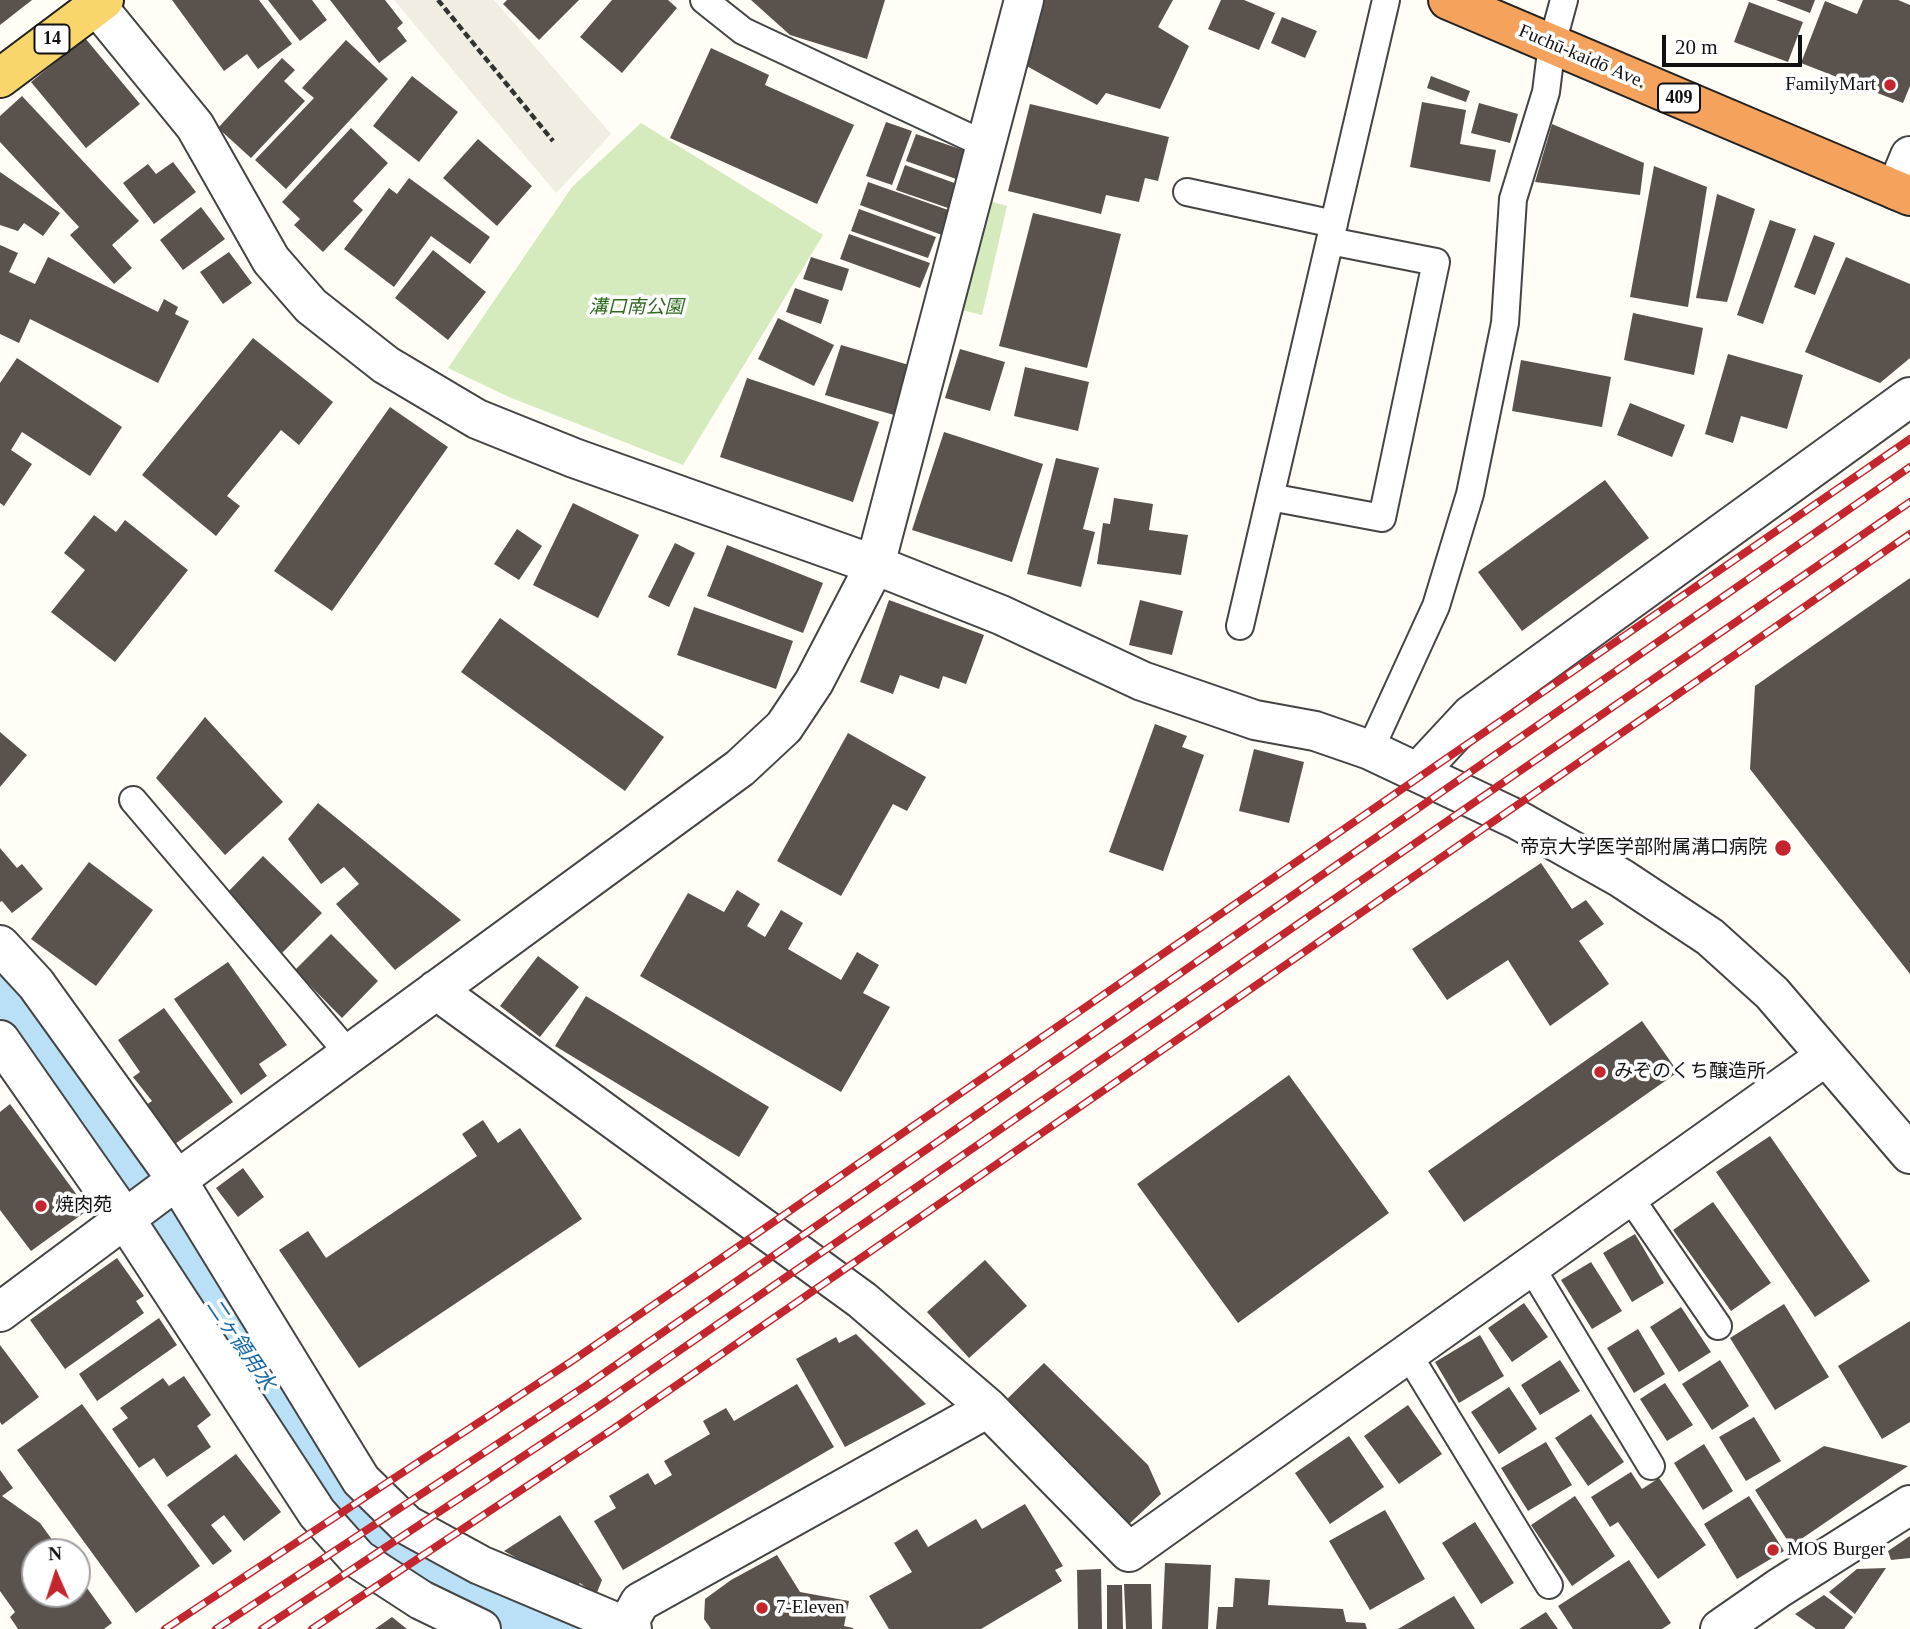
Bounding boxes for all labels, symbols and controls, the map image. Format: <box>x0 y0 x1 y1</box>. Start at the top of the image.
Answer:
street label: Fuchū-kaidō Ave. <box>1515 20 1649 94</box>
scale bar <box>1665 21 1805 65</box>
road number: 14 <box>34 24 70 54</box>
text: 20 m <box>1675 35 1718 59</box>
place label: FamilyMart <box>1785 74 1876 96</box>
marker: FamilyMart <box>1882 77 1898 93</box>
road number: 409 <box>1658 84 1700 113</box>
park label: 溝口南公園 <box>589 297 683 319</box>
place label: 帝京大学医学部附属溝口病院 <box>1520 837 1767 859</box>
marker: 帝京大学医学部附属溝口病院 <box>1773 838 1793 858</box>
place label: みぞのくち醸造所 <box>1614 1061 1766 1083</box>
marker: みぞのくち醸造所 <box>1592 1064 1608 1080</box>
place label: 焼肉苑 <box>55 1195 112 1217</box>
marker: 焼肉苑 <box>33 1198 49 1214</box>
water label: 二ヶ領用水 <box>200 1294 280 1396</box>
north arrow <box>21 1538 91 1608</box>
place label: MOS Burger <box>1787 1539 1885 1561</box>
marker: MOS Burger <box>1765 1542 1781 1558</box>
text: N <box>48 1543 62 1564</box>
place label: 7-Eleven <box>776 1597 845 1619</box>
marker: 7-Eleven <box>754 1600 770 1616</box>

